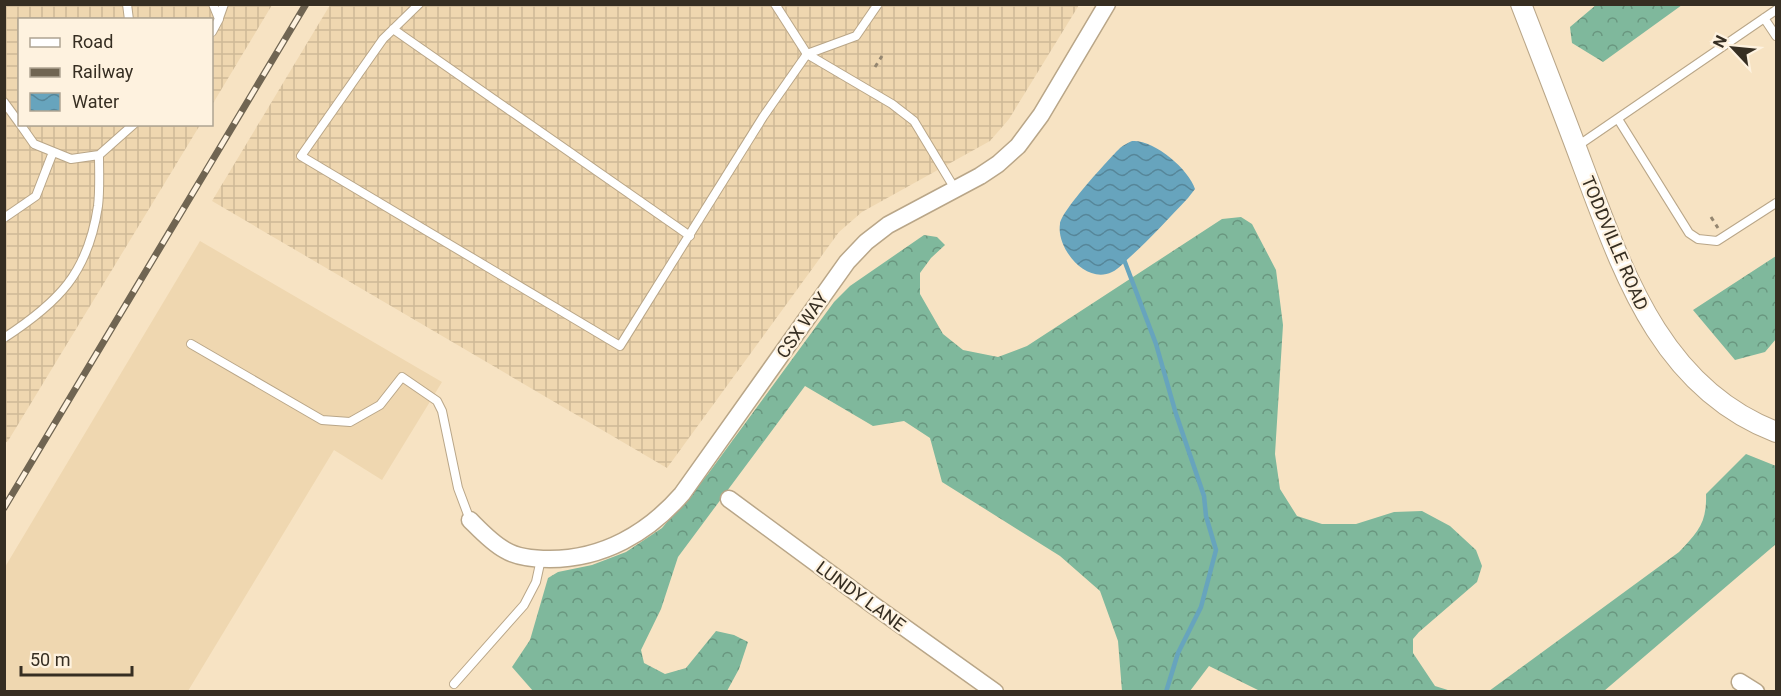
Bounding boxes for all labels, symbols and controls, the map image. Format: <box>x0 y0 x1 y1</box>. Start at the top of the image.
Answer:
legend <box>18 18 213 126</box>
north arrow <box>1703 18 1763 78</box>
text: Road <box>72 31 113 52</box>
text: N <box>1709 32 1731 51</box>
text: Railway <box>72 61 134 82</box>
text: Water <box>72 91 119 112</box>
street label: TODDVILLE ROAD <box>1577 173 1653 313</box>
street label: CSX WAY <box>772 288 832 362</box>
street label: LUNDY LANE <box>812 557 910 635</box>
scale bar <box>21 639 132 677</box>
text: 50 m <box>30 649 70 670</box>

